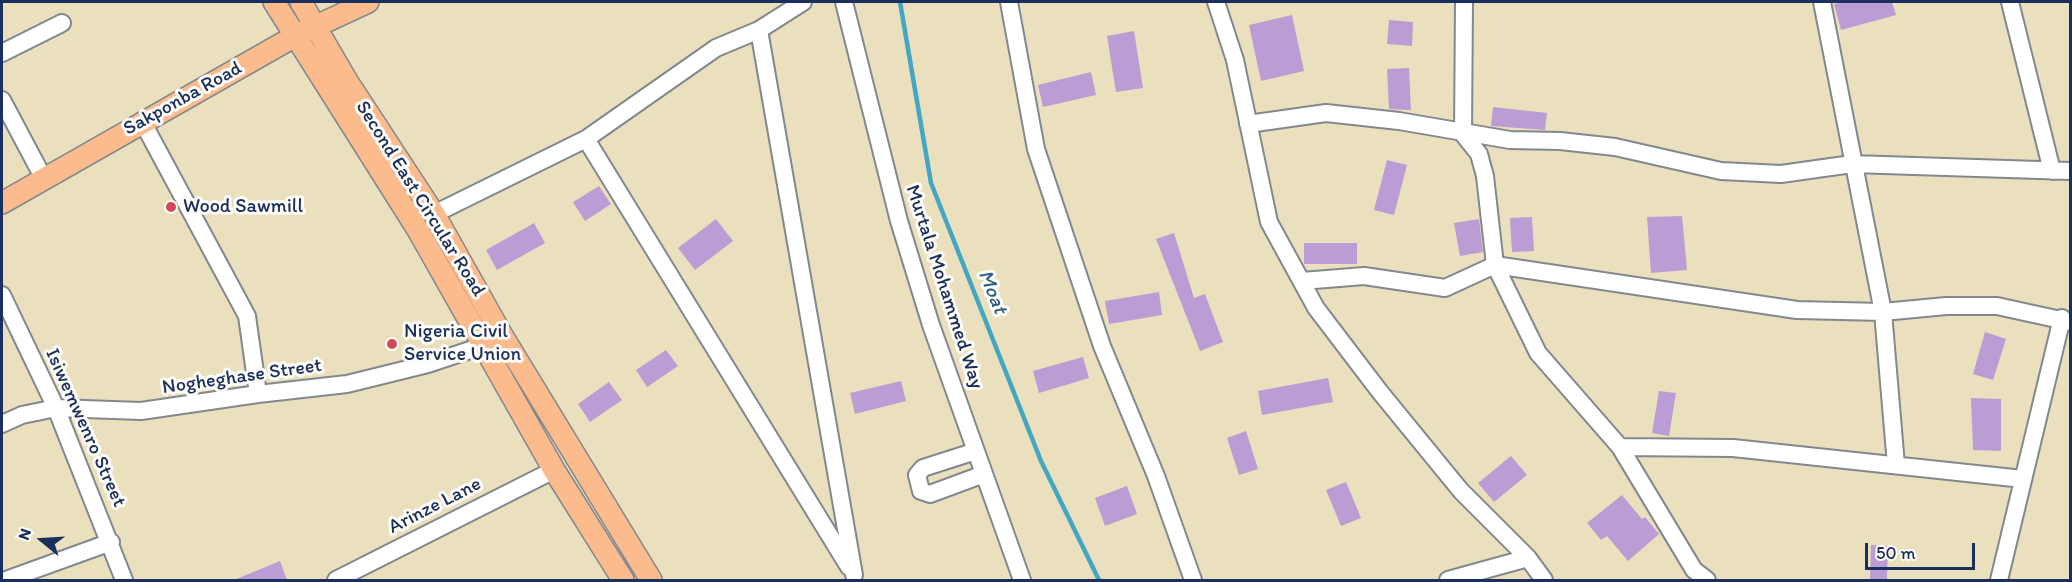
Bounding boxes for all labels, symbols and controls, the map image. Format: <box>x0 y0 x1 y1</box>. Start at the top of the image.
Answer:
street label: Sakponba Road <box>120 57 246 141</box>
street label: Second East Circular Road <box>350 97 490 301</box>
street label: Murtala Mohammed Way <box>900 182 988 392</box>
place label: Wood Sawmill <box>183 195 303 219</box>
marker: Wood Sawmill <box>164 200 178 214</box>
water label: Moat <box>972 266 1012 318</box>
place label: Nigeria Civil Service Union <box>404 320 521 367</box>
marker: Nigeria Civil Service Union <box>385 337 399 351</box>
street label: Isiwemwenro Street <box>39 345 131 511</box>
street label: Nogheghase Street <box>161 354 323 400</box>
street label: Arinze Lane <box>385 472 485 540</box>
north arrow <box>12 510 72 570</box>
text: N <box>14 526 35 542</box>
scale bar <box>1868 531 1978 569</box>
text: 50 m <box>1876 542 1916 564</box>

